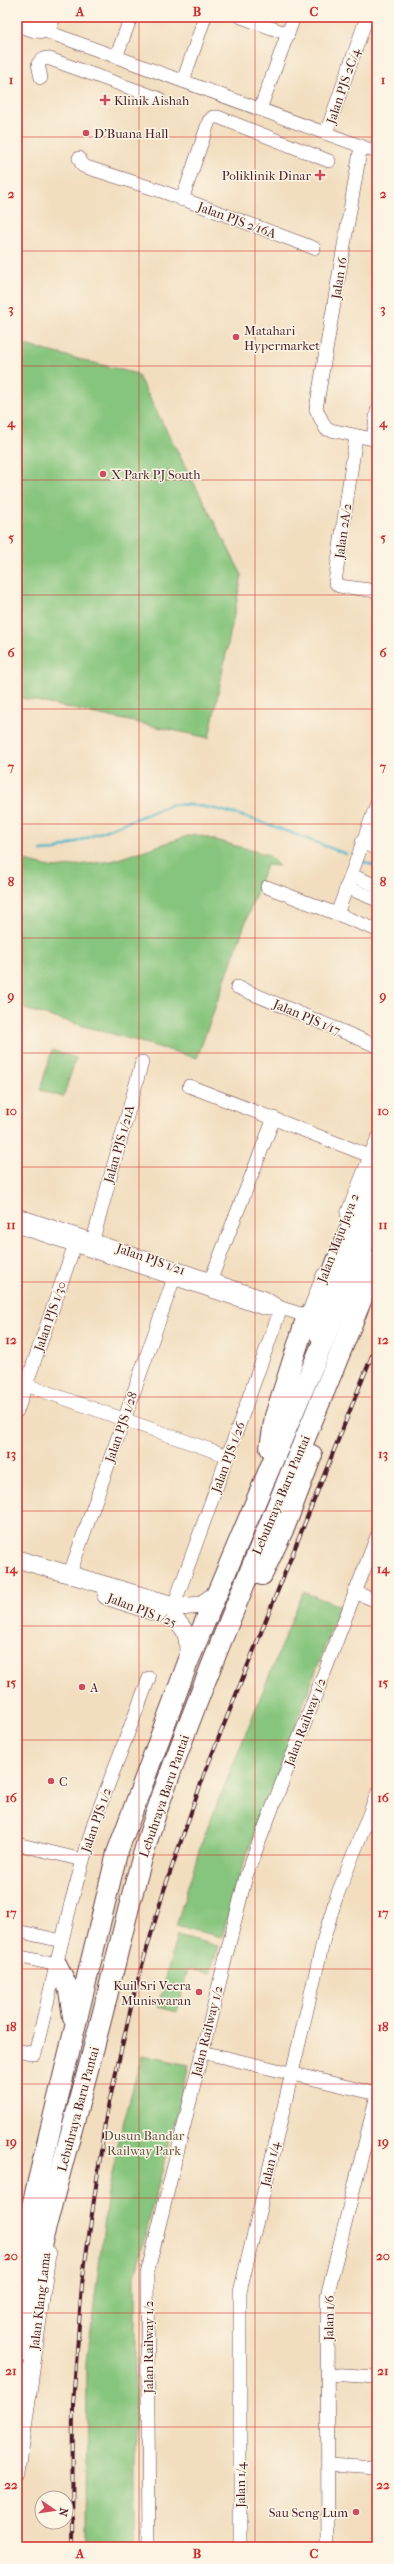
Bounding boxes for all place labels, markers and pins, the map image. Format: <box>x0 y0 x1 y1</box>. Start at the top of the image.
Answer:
place label: Klinik Aishah <box>114 93 190 108</box>
marker: Klinik Aishah <box>99 94 111 106</box>
place label: D'Buana Hall <box>94 126 169 141</box>
marker: D'Buana Hall <box>81 128 91 138</box>
place label: Poliklinik Dinar <box>222 168 311 183</box>
marker: Poliklinik Dinar <box>314 169 326 181</box>
place label: Matahari Hypermarket <box>244 323 320 353</box>
marker: Matahari Hypermarket <box>231 332 241 342</box>
place label: X Park PJ South <box>111 467 201 482</box>
marker: X Park PJ South <box>98 469 108 479</box>
place label: A <box>89 1680 99 1695</box>
marker: A <box>77 1682 87 1692</box>
place label: C <box>59 1774 68 1789</box>
marker: C <box>46 1776 56 1786</box>
place label: Kuil Sri Veera Muniswaran <box>113 1978 192 2008</box>
marker: Kuil Sri Veera Muniswaran <box>194 1987 204 1997</box>
place label: Sau Seng Lum <box>269 2505 348 2520</box>
marker: Sau Seng Lum <box>351 2507 361 2517</box>

